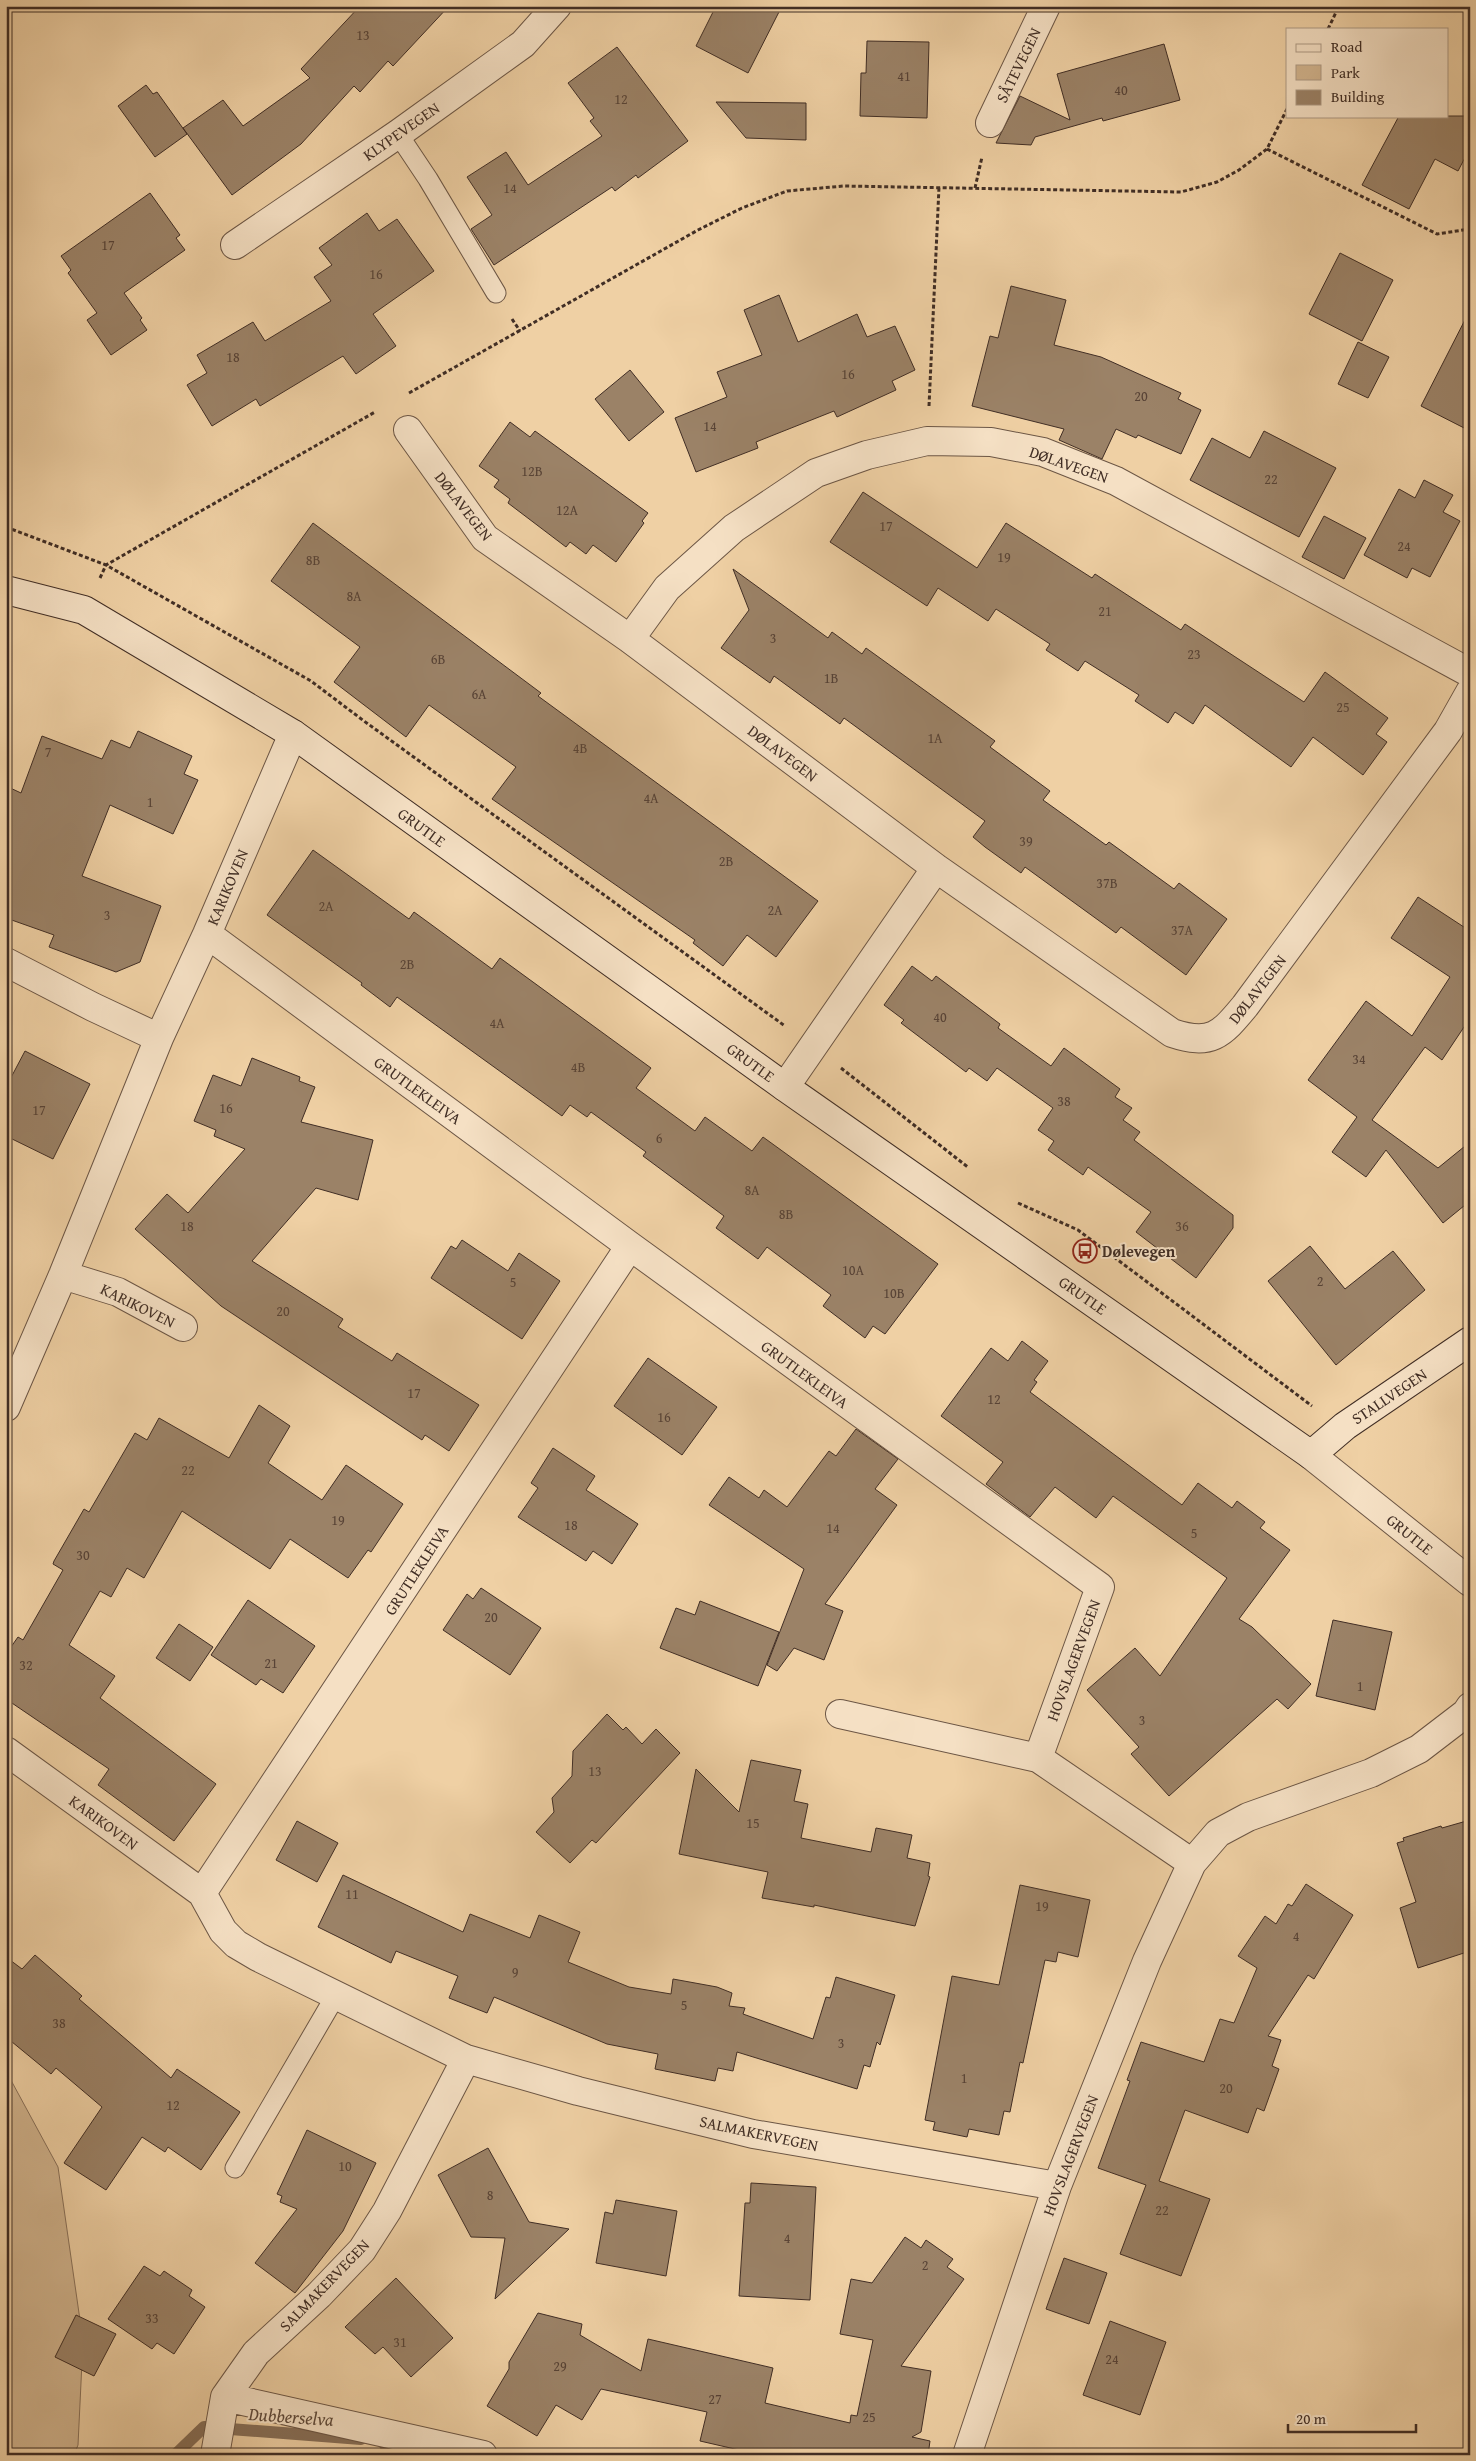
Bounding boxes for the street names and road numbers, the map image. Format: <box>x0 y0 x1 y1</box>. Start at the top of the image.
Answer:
street label: SÅTEVEGEN <box>989 23 1047 107</box>
street label: KLYPEVEGEN <box>358 95 445 166</box>
street label: DØLAVEGEN <box>1026 439 1112 489</box>
street label: DØLAVEGEN <box>429 466 499 546</box>
street label: DØLAVEGEN <box>743 719 823 788</box>
street label: GRUTLE <box>393 801 451 853</box>
street label: KARIKOVEN <box>200 845 254 929</box>
street label: DØLAVEGEN <box>1222 949 1292 1029</box>
street label: GRUTLE <box>722 1036 780 1088</box>
street label: GRUTLEKLEIVA <box>369 1050 467 1130</box>
street label: GRUTLE <box>1054 1270 1112 1320</box>
street label: KARIKOVEN <box>97 1277 180 1334</box>
street label: GRUTLEKLEIVA <box>756 1334 854 1414</box>
street label: STALLVEGEN <box>1347 1362 1432 1430</box>
street label: GRUTLE <box>1381 1508 1439 1560</box>
street label: GRUTLEKLEIVA <box>378 1520 454 1620</box>
street label: HOVSLAGERVEGEN <box>1040 1595 1106 1724</box>
street label: KARIKOVEN <box>64 1789 144 1856</box>
street label: HOVSLAGERVEGEN <box>1036 2090 1104 2219</box>
street label: SALMAKERVEGEN <box>697 2109 821 2157</box>
street label: SALMAKERVEGEN <box>273 2233 375 2337</box>

